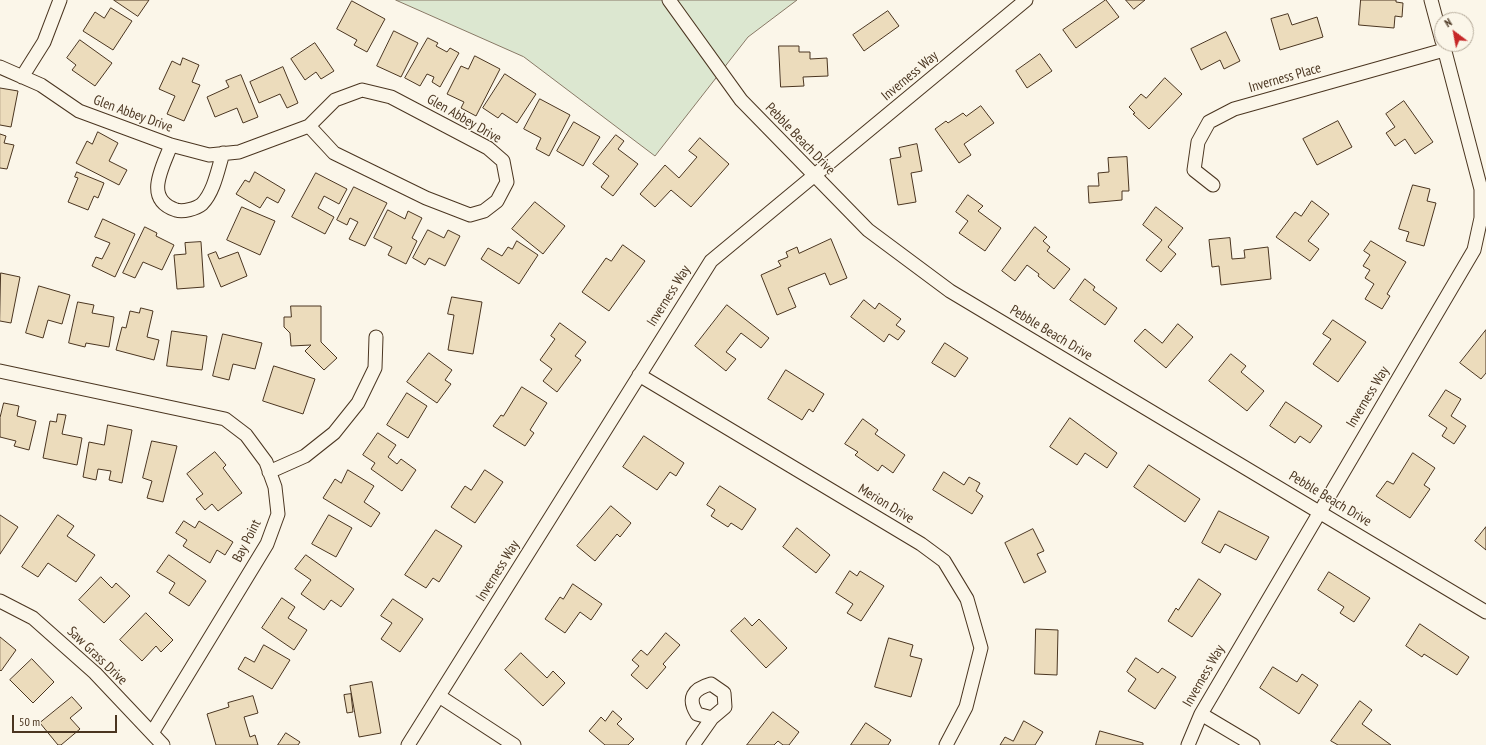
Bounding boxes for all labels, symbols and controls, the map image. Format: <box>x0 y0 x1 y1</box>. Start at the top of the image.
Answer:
north arrow <box>1434 12 1474 52</box>
text: N <box>1442 15 1454 30</box>
street label: Inverness Way <box>878 48 942 104</box>
street label: Inverness Place <box>1247 60 1323 96</box>
street label: Glen Abbey Drive <box>424 91 504 147</box>
street label: Glen Abbey Drive <box>91 92 175 136</box>
street label: Pebble Beach Drive <box>762 100 838 178</box>
street label: Inverness Way <box>644 262 694 330</box>
street label: Pebble Beach Drive <box>1007 302 1095 364</box>
street label: Inverness Way <box>1343 363 1393 431</box>
street label: Pebble Beach Drive <box>1286 468 1374 530</box>
street label: Merion Drive <box>855 481 917 527</box>
street label: Bay Point <box>229 517 265 565</box>
street label: Inverness Way <box>473 537 523 605</box>
street label: Saw Grass Drive <box>63 623 131 689</box>
street label: Inverness Way <box>1180 642 1228 710</box>
scale bar <box>14 707 119 733</box>
text: 50 m <box>19 714 40 729</box>

